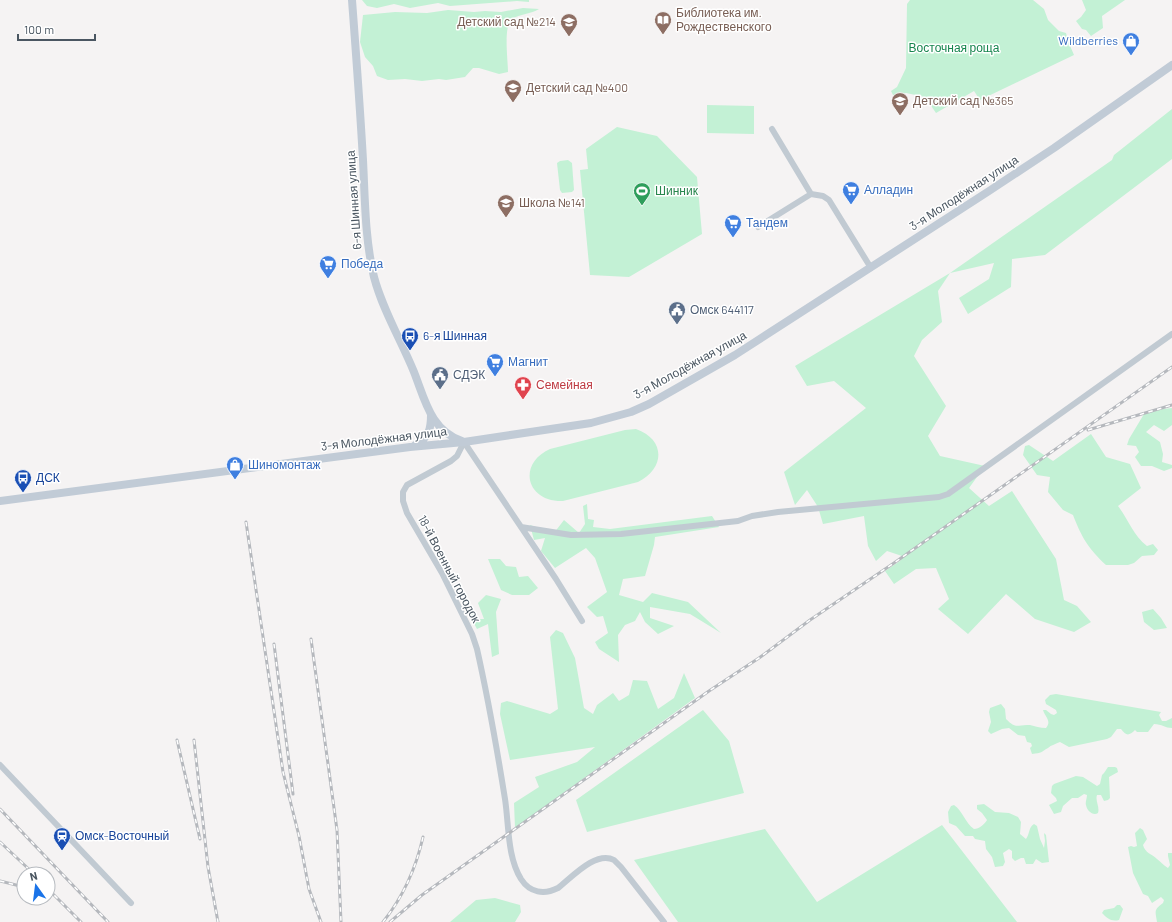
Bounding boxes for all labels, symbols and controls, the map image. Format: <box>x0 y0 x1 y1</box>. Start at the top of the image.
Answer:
place label: Библиотека им. Рождественского <box>676 5 772 34</box>
library icon: Библиотека им. Рождественского <box>653 10 673 35</box>
school or university icon: Детский сад №214 <box>559 12 579 37</box>
place label: Детский сад №214 <box>457 14 556 29</box>
scale bar <box>18 16 95 42</box>
text: 100 m <box>24 22 54 36</box>
shop icon: Wildberries <box>1121 31 1141 56</box>
place label: Wildberries <box>1058 33 1118 47</box>
park label: Восточная роща <box>909 40 1000 55</box>
school or university icon: Детский сад №400 <box>503 78 523 103</box>
place label: Детский сад №400 <box>526 80 628 95</box>
school or university icon: Детский сад №365 <box>890 91 910 116</box>
place label: Детский сад №365 <box>913 93 1013 108</box>
street label: 6-я Шинная улица <box>343 150 364 250</box>
street label: 3-я Молодёжная улица <box>906 152 1021 233</box>
supermarket icon: Алладин <box>841 180 861 205</box>
sports icon: Шинник <box>632 181 652 206</box>
place label: Алладин <box>864 182 913 197</box>
place label: Шинник <box>655 183 699 197</box>
school or university icon: Школа №141 <box>496 193 516 218</box>
place label: Школа №141 <box>519 195 585 209</box>
supermarket icon: Тандем <box>723 213 743 238</box>
place label: Тандем <box>746 215 788 230</box>
supermarket icon: Победа <box>318 254 338 279</box>
place label: Победа <box>341 256 383 271</box>
public building icon: Омск 644117 <box>667 300 687 325</box>
place label: Омск 644117 <box>690 302 754 316</box>
bus stop icon: 6-я Шинная <box>400 326 420 351</box>
street label: 3-я Молодёжная улица <box>631 327 749 402</box>
place label: 6-я Шинная <box>423 328 487 342</box>
supermarket icon: Магнит <box>485 352 505 377</box>
place label: Магнит <box>508 354 549 368</box>
public building icon: СДЭК <box>430 365 450 390</box>
place label: СДЭК <box>453 367 485 382</box>
pharmacy icon: Семейная <box>513 375 533 400</box>
place label: Семейная <box>536 377 593 391</box>
street label: 3-я Молодёжная улица <box>320 423 448 454</box>
shop icon: Шиномонтаж <box>225 455 245 480</box>
place label: Шиномонтаж <box>248 457 321 471</box>
bus stop icon: ДСК <box>13 468 33 493</box>
place label: ДСК <box>36 470 60 485</box>
street label: 18-й Военный городок <box>415 513 484 626</box>
station icon: Омск-Восточный <box>52 826 72 851</box>
place label: Омск-Восточный <box>75 828 169 842</box>
north arrow <box>16 866 56 906</box>
text: N <box>28 869 39 883</box>

